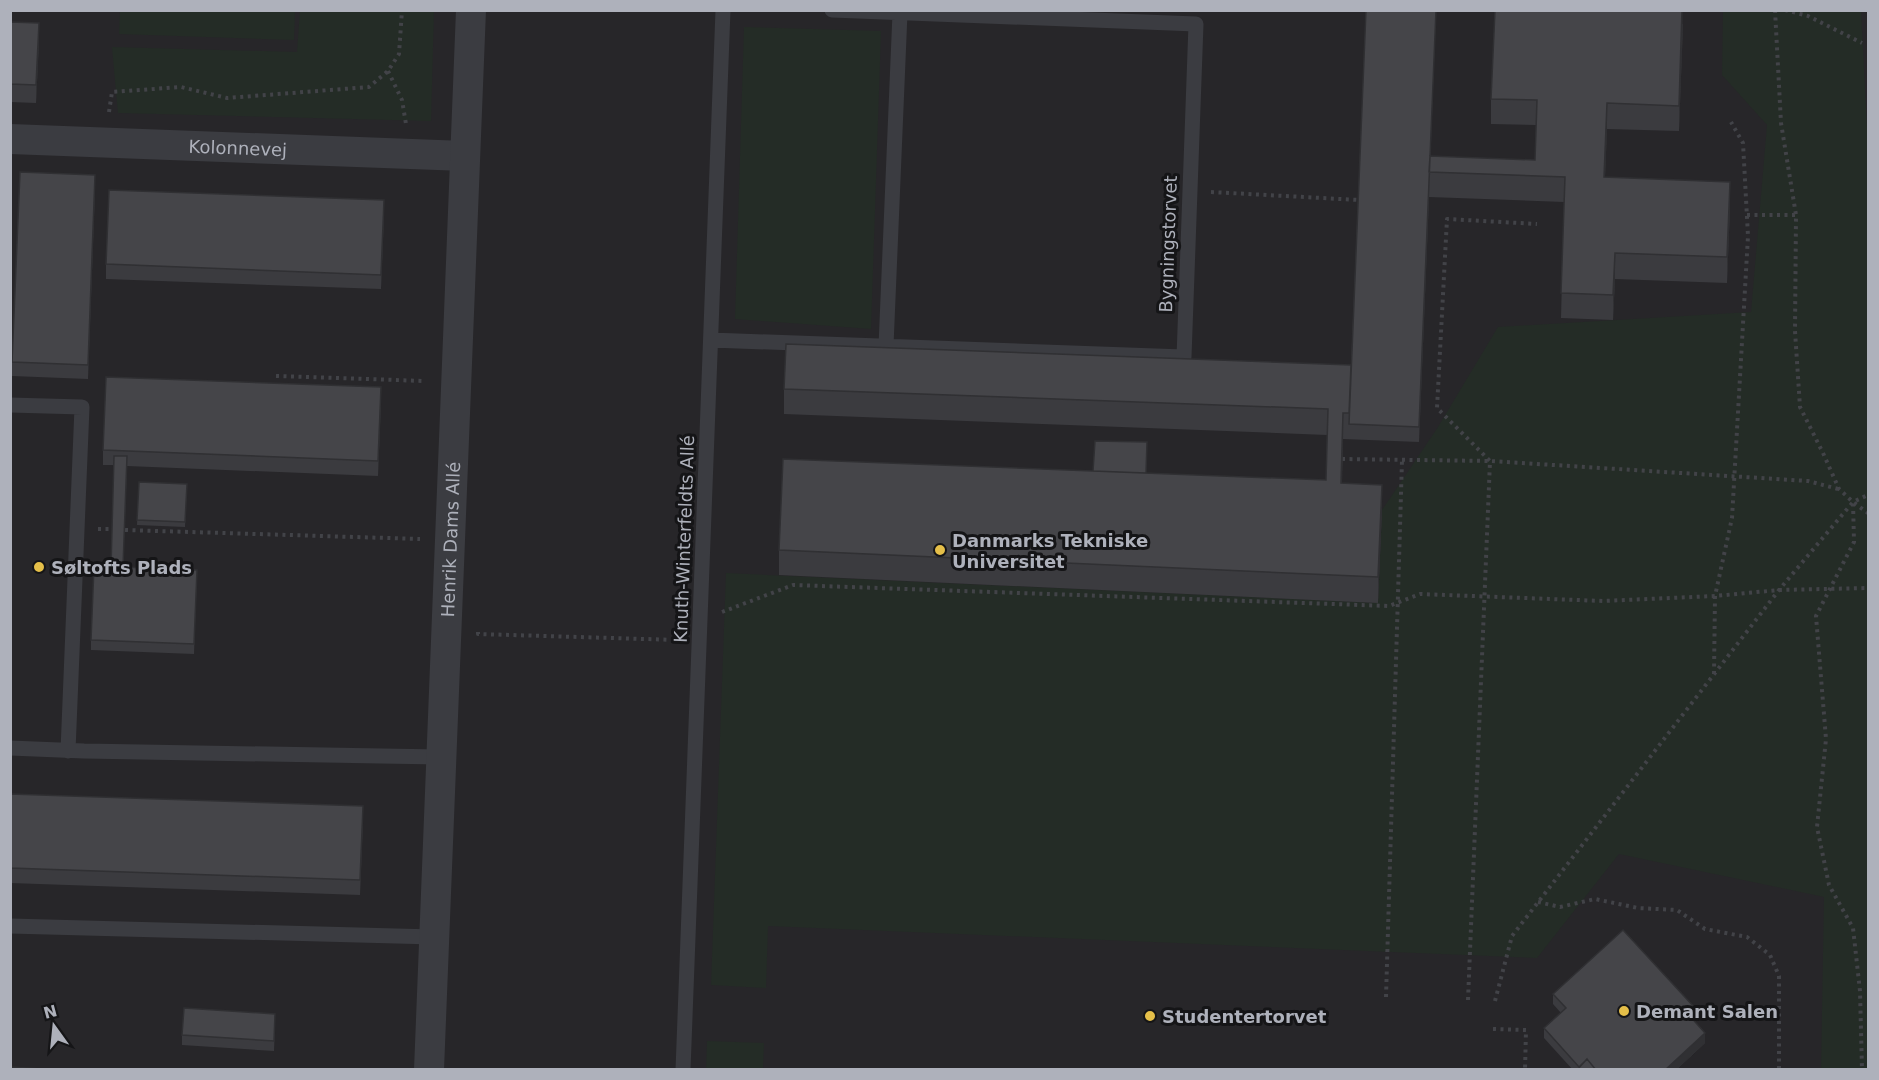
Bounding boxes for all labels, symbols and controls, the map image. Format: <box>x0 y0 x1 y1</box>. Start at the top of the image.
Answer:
street label: Kolonnevej <box>188 135 288 160</box>
street label: Bygningstorvet <box>1155 175 1181 313</box>
street label: Knuth-Winterfeldts Allé <box>670 435 698 643</box>
street label: Henrik Dams Allé <box>436 461 464 618</box>
place label: Danmarks Tekniske Universitet <box>952 530 1148 572</box>
marker: Danmarks Tekniske Universitet <box>933 543 947 557</box>
place label: Søltofts Plads <box>51 557 192 578</box>
marker: Søltofts Plads <box>32 560 46 574</box>
north arrow <box>24 996 84 1056</box>
text: N <box>41 1001 59 1023</box>
place label: Demant Salen <box>1636 1001 1778 1022</box>
marker: Demant Salen <box>1617 1004 1631 1018</box>
place label: Studentertorvet <box>1162 1006 1327 1027</box>
marker: Studentertorvet <box>1143 1009 1157 1023</box>

